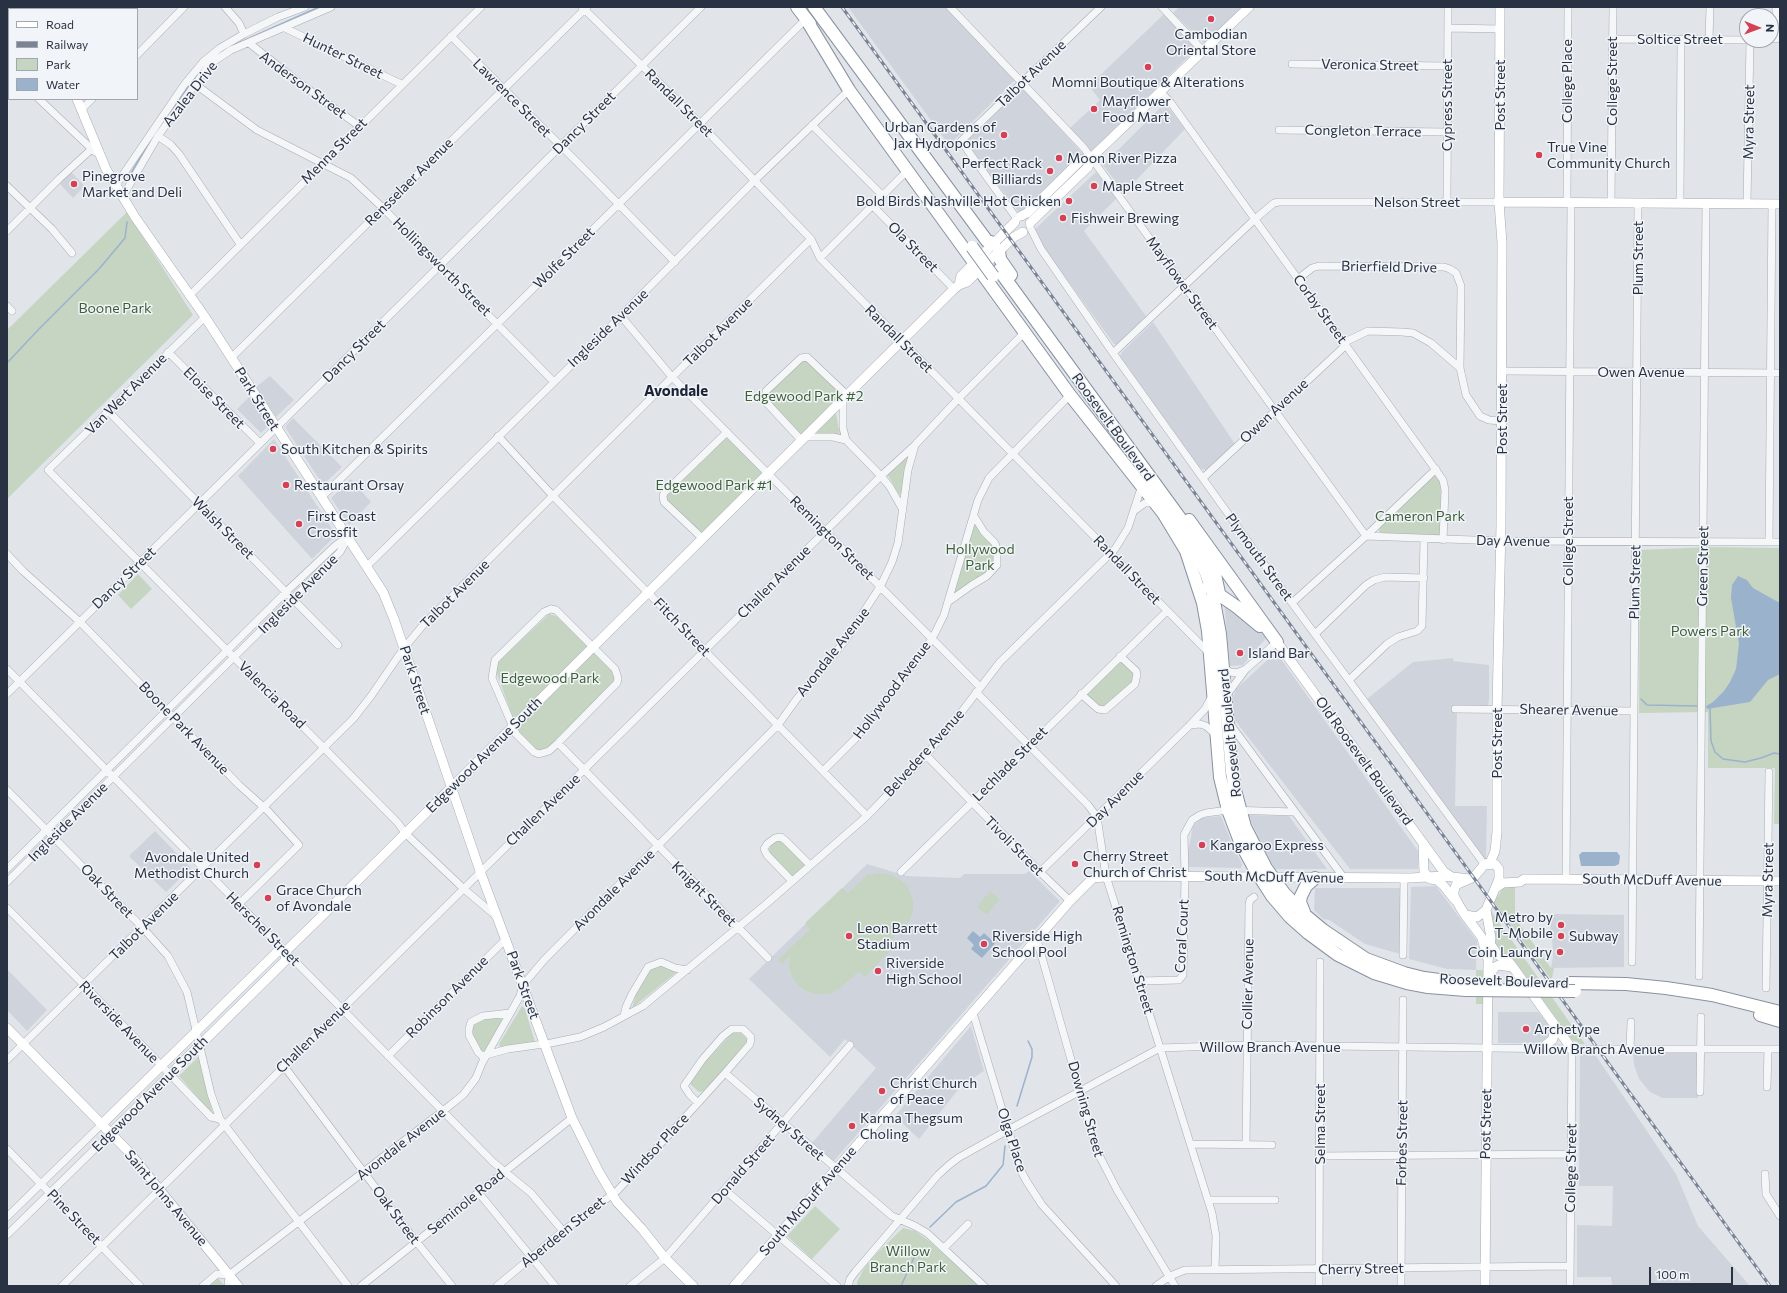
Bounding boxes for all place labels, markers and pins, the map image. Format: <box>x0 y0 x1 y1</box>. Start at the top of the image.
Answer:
marker: Cambodian Oriental Store <box>1206 14 1216 24</box>
place label: Cambodian Oriental Store <box>1166 26 1256 58</box>
marker: Momni Boutique & Alterations <box>1143 62 1153 72</box>
place label: Momni Boutique & Alterations <box>1052 74 1244 90</box>
place label: Mayflower Food Mart <box>1102 93 1171 126</box>
marker: Mayflower Food Mart <box>1089 104 1099 114</box>
place label: Urban Gardens of Jax Hydroponics <box>885 119 996 152</box>
marker: Urban Gardens of Jax Hydroponics <box>999 130 1009 140</box>
place label: True Vine Community Church <box>1547 139 1670 172</box>
place label: Moon River Pizza <box>1067 150 1177 166</box>
marker: True Vine Community Church <box>1534 150 1544 160</box>
marker: Moon River Pizza <box>1054 153 1064 163</box>
place label: Perfect Rack Billiards <box>961 155 1042 188</box>
marker: Perfect Rack Billiards <box>1045 166 1055 176</box>
place label: Pinegrove Market and Deli <box>82 168 182 200</box>
place label: Maple Street <box>1102 178 1184 194</box>
marker: Pinegrove Market and Deli <box>69 179 79 189</box>
marker: Maple Street <box>1089 181 1099 191</box>
place label: Bold Birds Nashville Hot Chicken <box>856 193 1061 209</box>
marker: Bold Birds Nashville Hot Chicken <box>1064 196 1074 206</box>
place label: Fishweir Brewing <box>1071 210 1179 226</box>
marker: Fishweir Brewing <box>1058 213 1068 223</box>
place label: South Kitchen & Spirits <box>281 441 428 457</box>
marker: South Kitchen & Spirits <box>268 444 278 454</box>
place label: Restaurant Orsay <box>294 477 404 493</box>
marker: Restaurant Orsay <box>281 480 291 490</box>
place label: First Coast Crossfit <box>307 508 376 540</box>
marker: First Coast Crossfit <box>294 519 304 529</box>
place label: Island Bar <box>1248 645 1310 661</box>
marker: Island Bar <box>1235 648 1245 658</box>
place label: Kangaroo Express <box>1210 837 1324 853</box>
marker: Kangaroo Express <box>1197 840 1207 850</box>
place label: Cherry Street Church of Christ <box>1083 848 1187 880</box>
place label: Avondale United Methodist Church <box>134 849 249 882</box>
marker: Cherry Street Church of Christ <box>1070 859 1080 869</box>
marker: Avondale United Methodist Church <box>252 860 262 870</box>
place label: Grace Church of Avondale <box>276 882 362 914</box>
marker: Grace Church of Avondale <box>263 893 273 903</box>
place label: Metro by T-Mobile <box>1494 909 1553 942</box>
place label: Leon Barrett Stadium <box>857 920 938 952</box>
marker: Metro by T-Mobile <box>1556 920 1566 930</box>
place label: Riverside High School Pool <box>992 928 1082 960</box>
place label: Subway <box>1569 928 1619 944</box>
marker: Leon Barrett Stadium <box>844 931 854 941</box>
marker: Subway <box>1556 931 1566 941</box>
marker: Riverside High School Pool <box>979 939 989 949</box>
place label: Coin Laundry <box>1468 944 1552 960</box>
marker: Coin Laundry <box>1555 947 1565 957</box>
place label: Riverside High School <box>886 955 962 988</box>
marker: Riverside High School <box>873 966 883 976</box>
place label: Archetype <box>1534 1021 1600 1037</box>
marker: Archetype <box>1521 1024 1531 1034</box>
place label: Christ Church of Peace <box>890 1075 977 1108</box>
marker: Christ Church of Peace <box>877 1086 887 1096</box>
place label: Karma Thegsum Choling <box>860 1110 963 1142</box>
marker: Karma Thegsum Choling <box>847 1121 857 1131</box>

